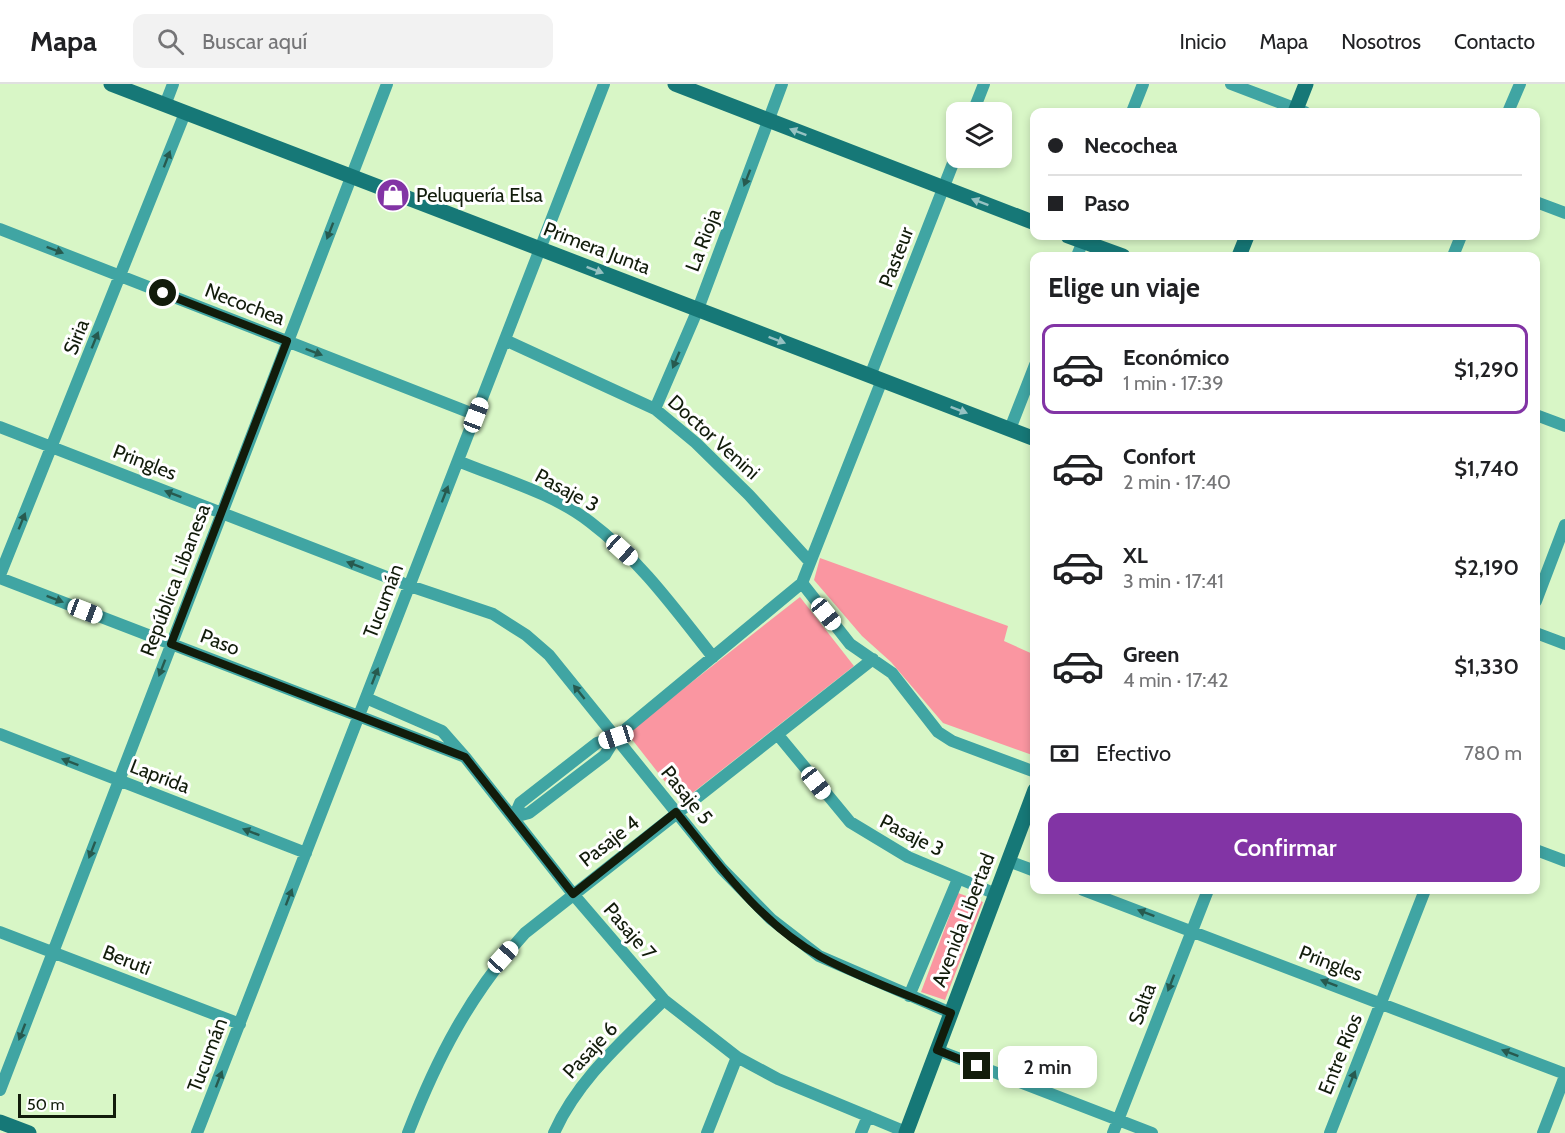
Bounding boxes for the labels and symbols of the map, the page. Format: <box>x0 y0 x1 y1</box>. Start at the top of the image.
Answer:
one-way arrow <box>789 126 807 136</box>
one-way arrow <box>163 150 173 168</box>
one-way arrow <box>742 169 751 187</box>
shop icon: Peluquería Elsa <box>375 177 411 213</box>
place label: Peluquería Elsa <box>416 183 543 207</box>
one-way arrow <box>971 196 989 206</box>
street label: La Rioja <box>680 205 726 275</box>
street label: Primera Junta <box>540 217 654 280</box>
one-way arrow <box>325 222 334 240</box>
street label: Pasteur <box>874 223 919 291</box>
one-way arrow <box>46 246 64 256</box>
one-way arrow <box>586 266 604 275</box>
street label: Necochea <box>202 278 289 330</box>
route start <box>149 279 176 306</box>
street label: Siria <box>58 315 94 358</box>
one-way arrow <box>91 331 100 349</box>
one-way arrow <box>768 336 786 345</box>
one-way arrow <box>306 347 324 357</box>
one-way arrow <box>671 351 681 369</box>
street label: Doctor Venini <box>663 390 765 484</box>
car <box>461 395 491 435</box>
one-way arrow <box>950 405 968 415</box>
street label: Pringles <box>110 439 180 485</box>
street label: Pasaje 3 <box>531 463 603 517</box>
one-way arrow <box>441 485 450 503</box>
one-way arrow <box>164 489 182 499</box>
street label: República Libanesa <box>135 500 215 659</box>
one-way arrow <box>18 512 27 530</box>
car <box>603 531 641 569</box>
one-way arrow <box>346 559 364 569</box>
street label: Tucumán <box>358 561 408 641</box>
car <box>808 594 844 634</box>
one-way arrow <box>46 595 64 605</box>
car <box>65 596 105 626</box>
street label: Paso <box>197 624 243 660</box>
one-way arrow <box>156 659 166 677</box>
one-way arrow <box>371 667 380 685</box>
one-way arrow <box>572 684 585 700</box>
car <box>596 723 636 751</box>
street label: Laprida <box>127 754 194 798</box>
one-way arrow <box>60 756 78 766</box>
street label: Pasaje 5 <box>656 761 718 829</box>
car <box>798 763 834 803</box>
street label: Pasaje 3 <box>876 809 948 861</box>
street label: Pasaje 4 <box>574 810 644 872</box>
one-way arrow <box>242 827 260 837</box>
one-way arrow <box>86 841 96 859</box>
street label: Avenida Libertad <box>926 850 1000 990</box>
one-way arrow <box>285 888 294 906</box>
street label: Pasaje 7 <box>599 898 661 964</box>
one-way arrow <box>1137 908 1155 918</box>
car <box>484 938 522 976</box>
street label: Beruti <box>99 940 155 980</box>
street label: Pringles <box>1296 940 1366 986</box>
one-way arrow <box>1166 974 1175 992</box>
one-way arrow <box>1319 977 1337 987</box>
street label: Salta <box>1123 980 1161 1028</box>
street label: Entre Ríos <box>1313 1010 1367 1098</box>
street label: Tucumán <box>182 1015 232 1095</box>
street label: Pasaje 6 <box>558 1017 622 1083</box>
one-way arrow <box>17 1023 26 1041</box>
callout: 2 min <box>998 1045 1097 1087</box>
one-way arrow <box>1501 1048 1519 1058</box>
route end <box>963 1052 990 1079</box>
one-way arrow <box>214 1069 224 1087</box>
one-way arrow <box>1347 1069 1357 1087</box>
scale bar <box>18 1091 116 1118</box>

